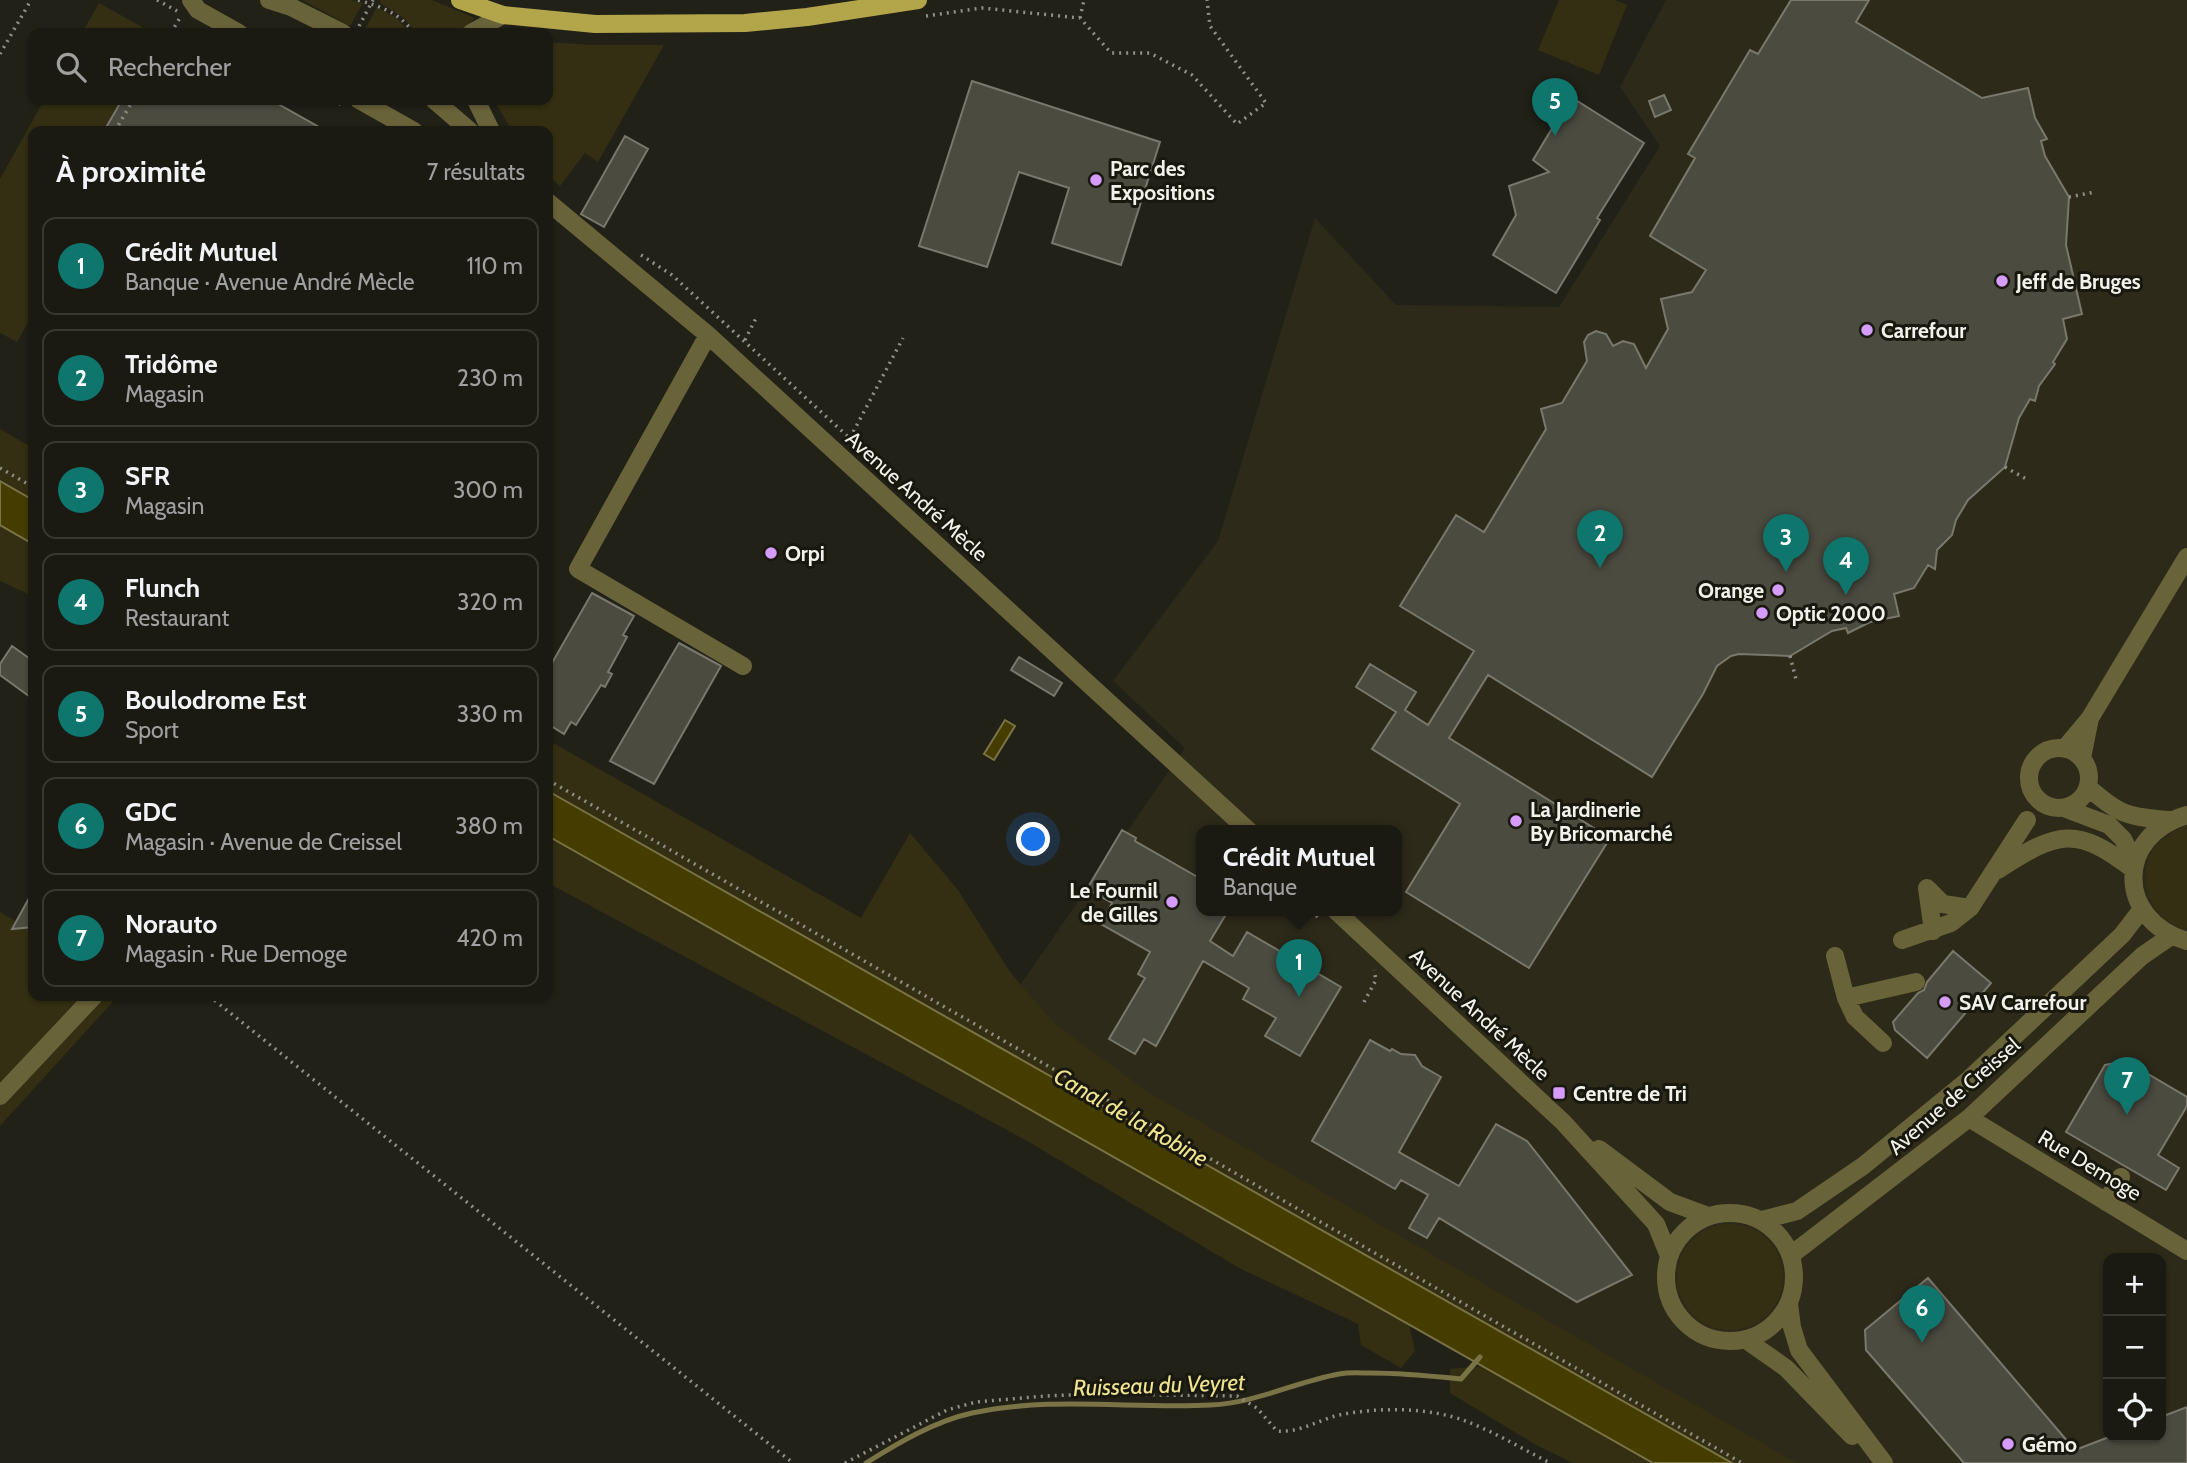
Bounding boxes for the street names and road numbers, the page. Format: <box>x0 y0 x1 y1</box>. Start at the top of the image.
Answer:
street label: Avenue André Mècle <box>841 426 993 566</box>
street label: Avenue André Mècle <box>1405 943 1555 1085</box>
street label: Avenue de Creissel <box>1883 1032 2025 1160</box>
street label: Rue Demoge <box>2034 1124 2146 1206</box>

